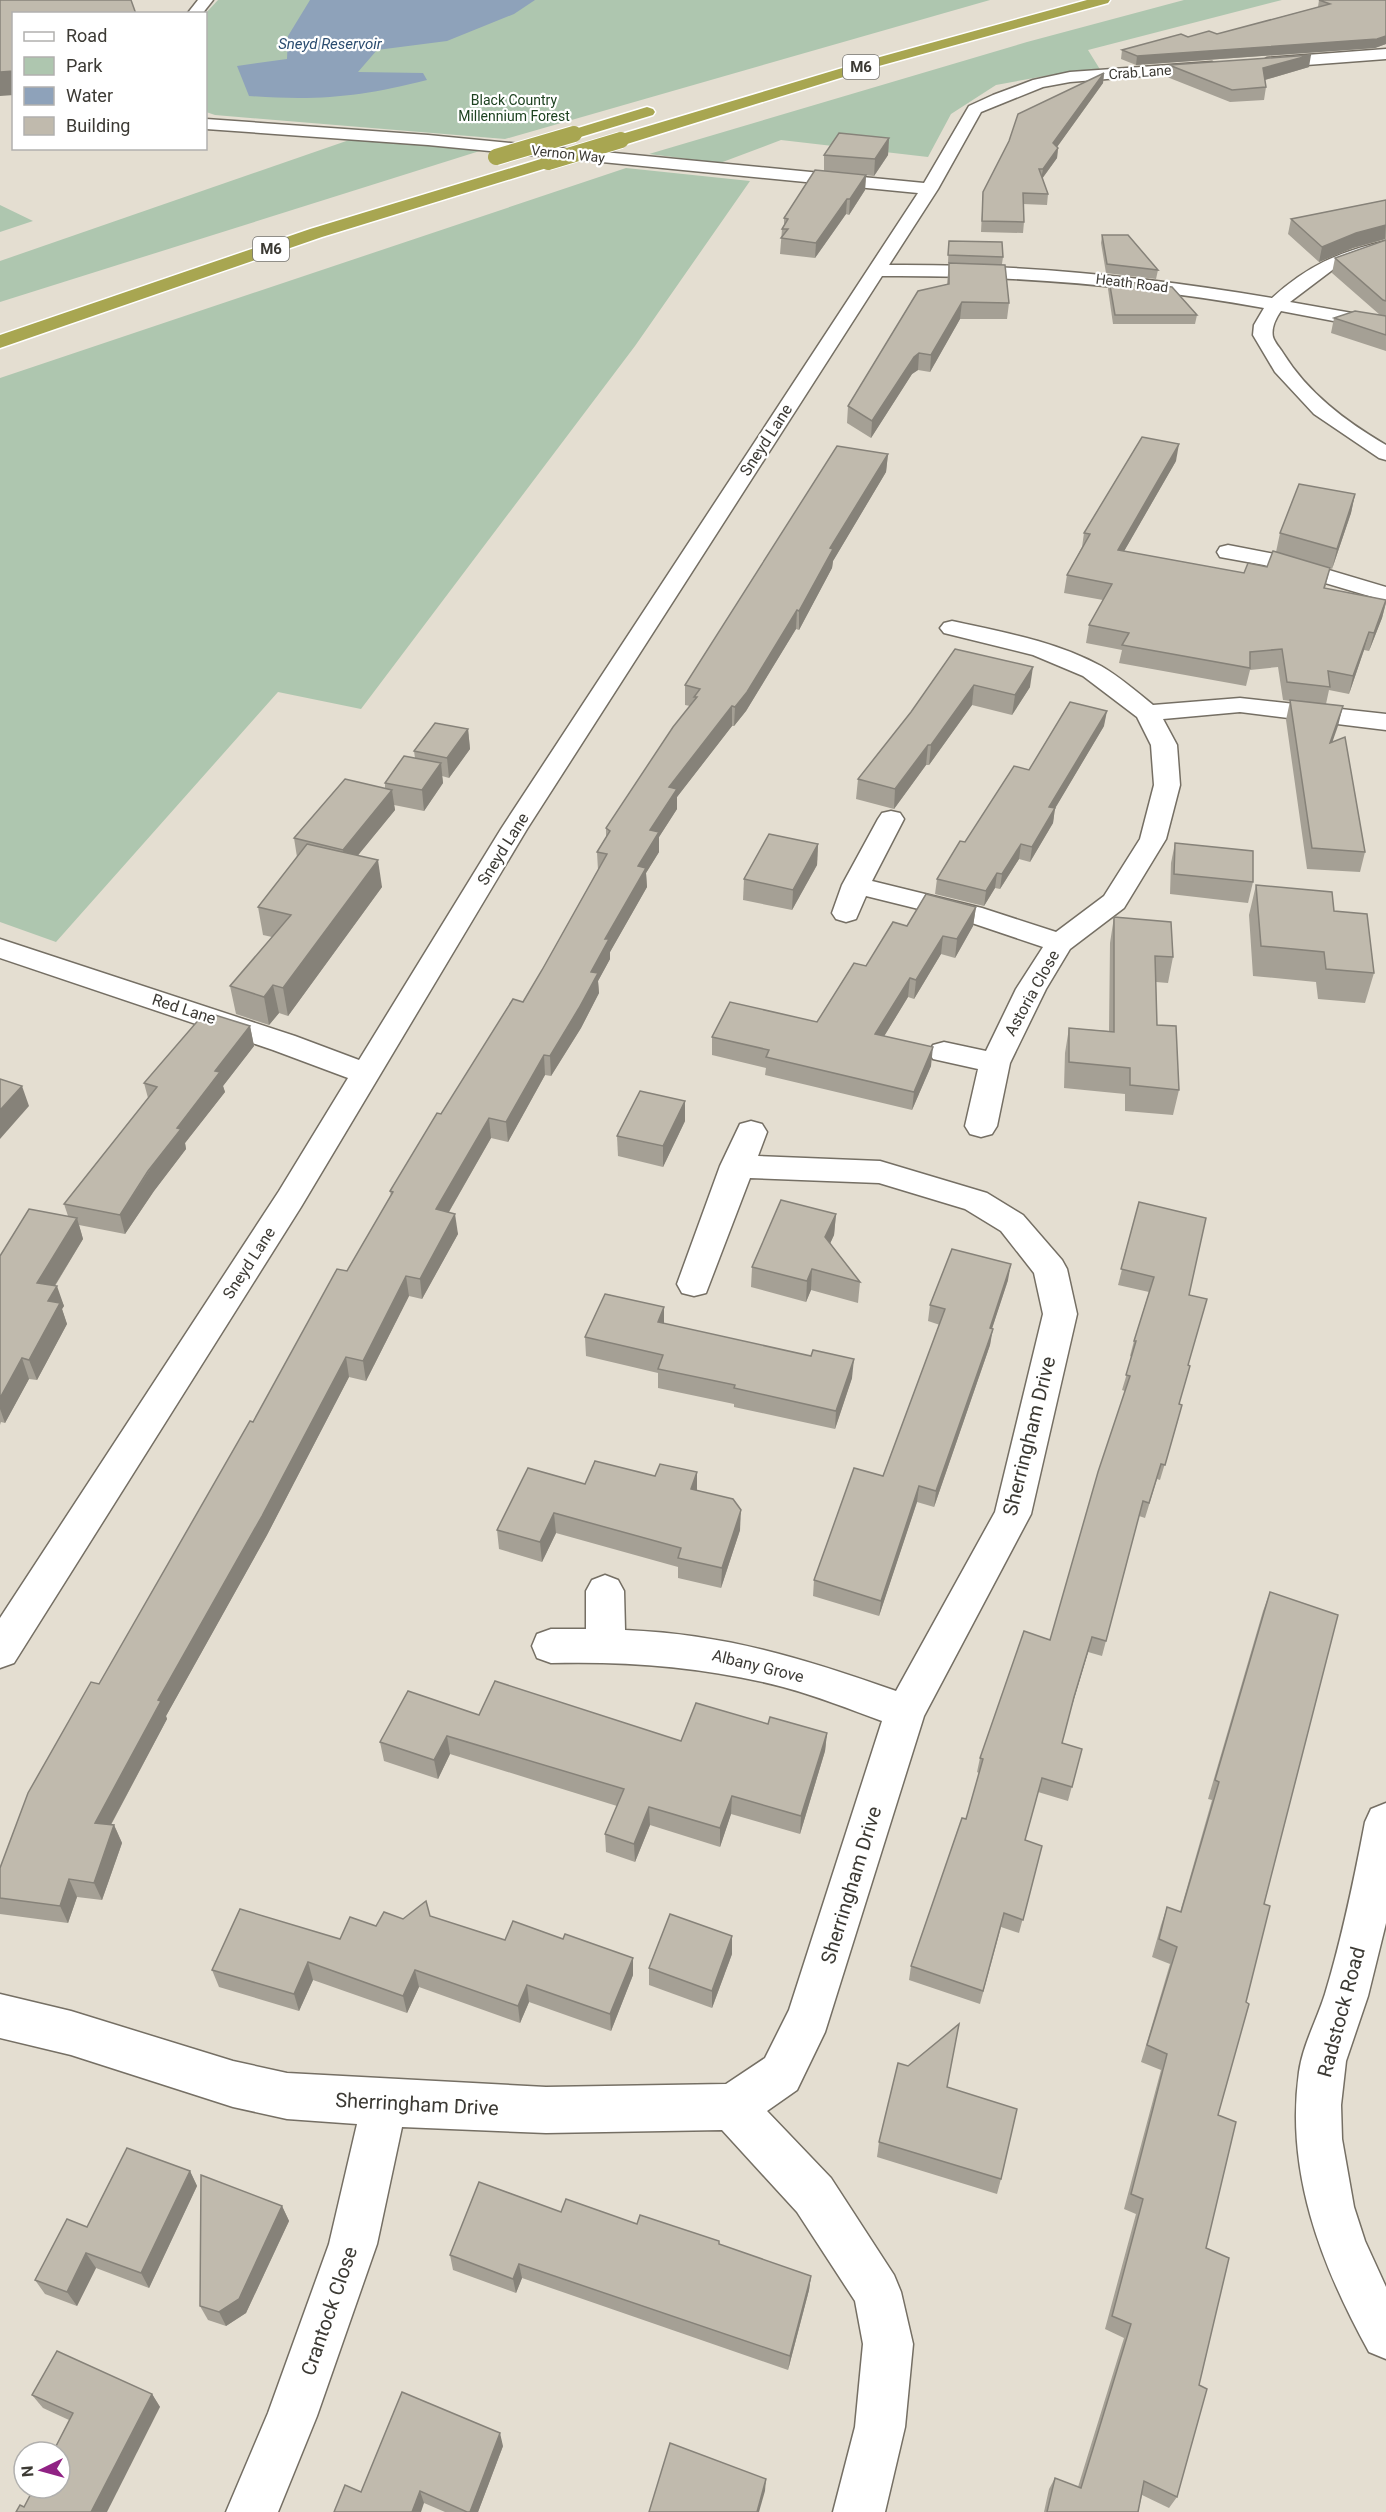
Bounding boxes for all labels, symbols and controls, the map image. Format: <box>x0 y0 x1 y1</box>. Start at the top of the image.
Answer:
legend <box>12 12 207 150</box>
text: Road <box>66 25 107 46</box>
water label: Sneyd Reservoir <box>278 35 383 53</box>
text: Park <box>66 55 103 76</box>
road number: M6 <box>843 55 879 79</box>
street label: Crab Lane <box>1108 62 1172 82</box>
text: Water <box>66 85 113 106</box>
park label: Black Country Millennium Forest <box>458 92 570 124</box>
text: Building <box>66 115 130 136</box>
street label: Vernon Way <box>530 142 606 166</box>
road number: M6 <box>253 237 289 261</box>
street label: Heath Road <box>1095 271 1169 295</box>
street label: Sneyd Lane <box>736 401 796 479</box>
street label: Sneyd Lane <box>473 809 533 889</box>
street label: Astoria Close <box>1001 947 1063 1039</box>
street label: Red Lane <box>150 990 218 1028</box>
street label: Sneyd Lane <box>219 1224 279 1302</box>
street label: Sherringham Drive <box>998 1354 1060 1518</box>
street label: Albany Grove <box>710 1645 806 1687</box>
street label: Sherringham Drive <box>816 1803 886 1967</box>
street label: Radstock Road <box>1312 1944 1370 2080</box>
street label: Sherringham Drive <box>335 2088 499 2120</box>
street label: Crantock Close <box>296 2243 362 2379</box>
north arrow <box>12 2440 72 2500</box>
text: N <box>18 2465 38 2478</box>

